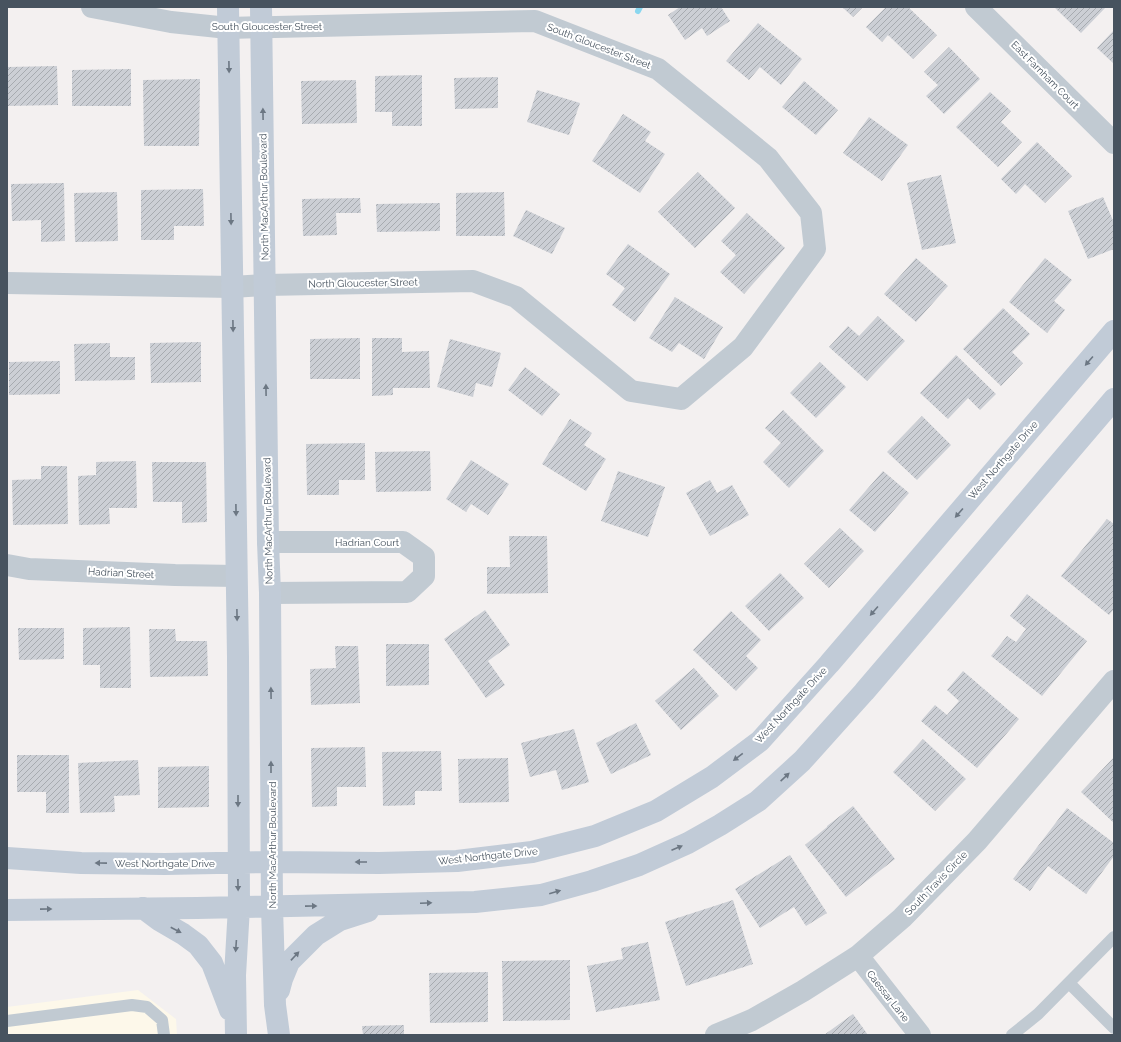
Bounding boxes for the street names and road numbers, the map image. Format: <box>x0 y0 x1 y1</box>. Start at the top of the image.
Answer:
street label: South Gloucester Street <box>212 21 323 32</box>
street label: South Gloucester Street <box>546 21 653 71</box>
street label: East Farnham Court <box>1009 39 1081 111</box>
street label: North MacArthur Boulevard <box>257 133 271 261</box>
street label: North Gloucester Street <box>308 277 418 289</box>
street label: West Northgate Drive <box>966 419 1040 501</box>
street label: North MacArthur Boulevard <box>261 457 275 585</box>
street label: Hadrian Court <box>335 537 400 548</box>
street label: Hadrian Street <box>88 566 155 580</box>
street label: West Northgate Drive <box>753 665 829 745</box>
street label: North MacArthur Boulevard <box>267 782 278 908</box>
street label: West Northgate Drive <box>438 845 538 867</box>
street label: South Travis Circle <box>903 849 969 917</box>
street label: West Northgate Drive <box>115 858 215 869</box>
street label: Caessar Lane <box>865 968 912 1024</box>

